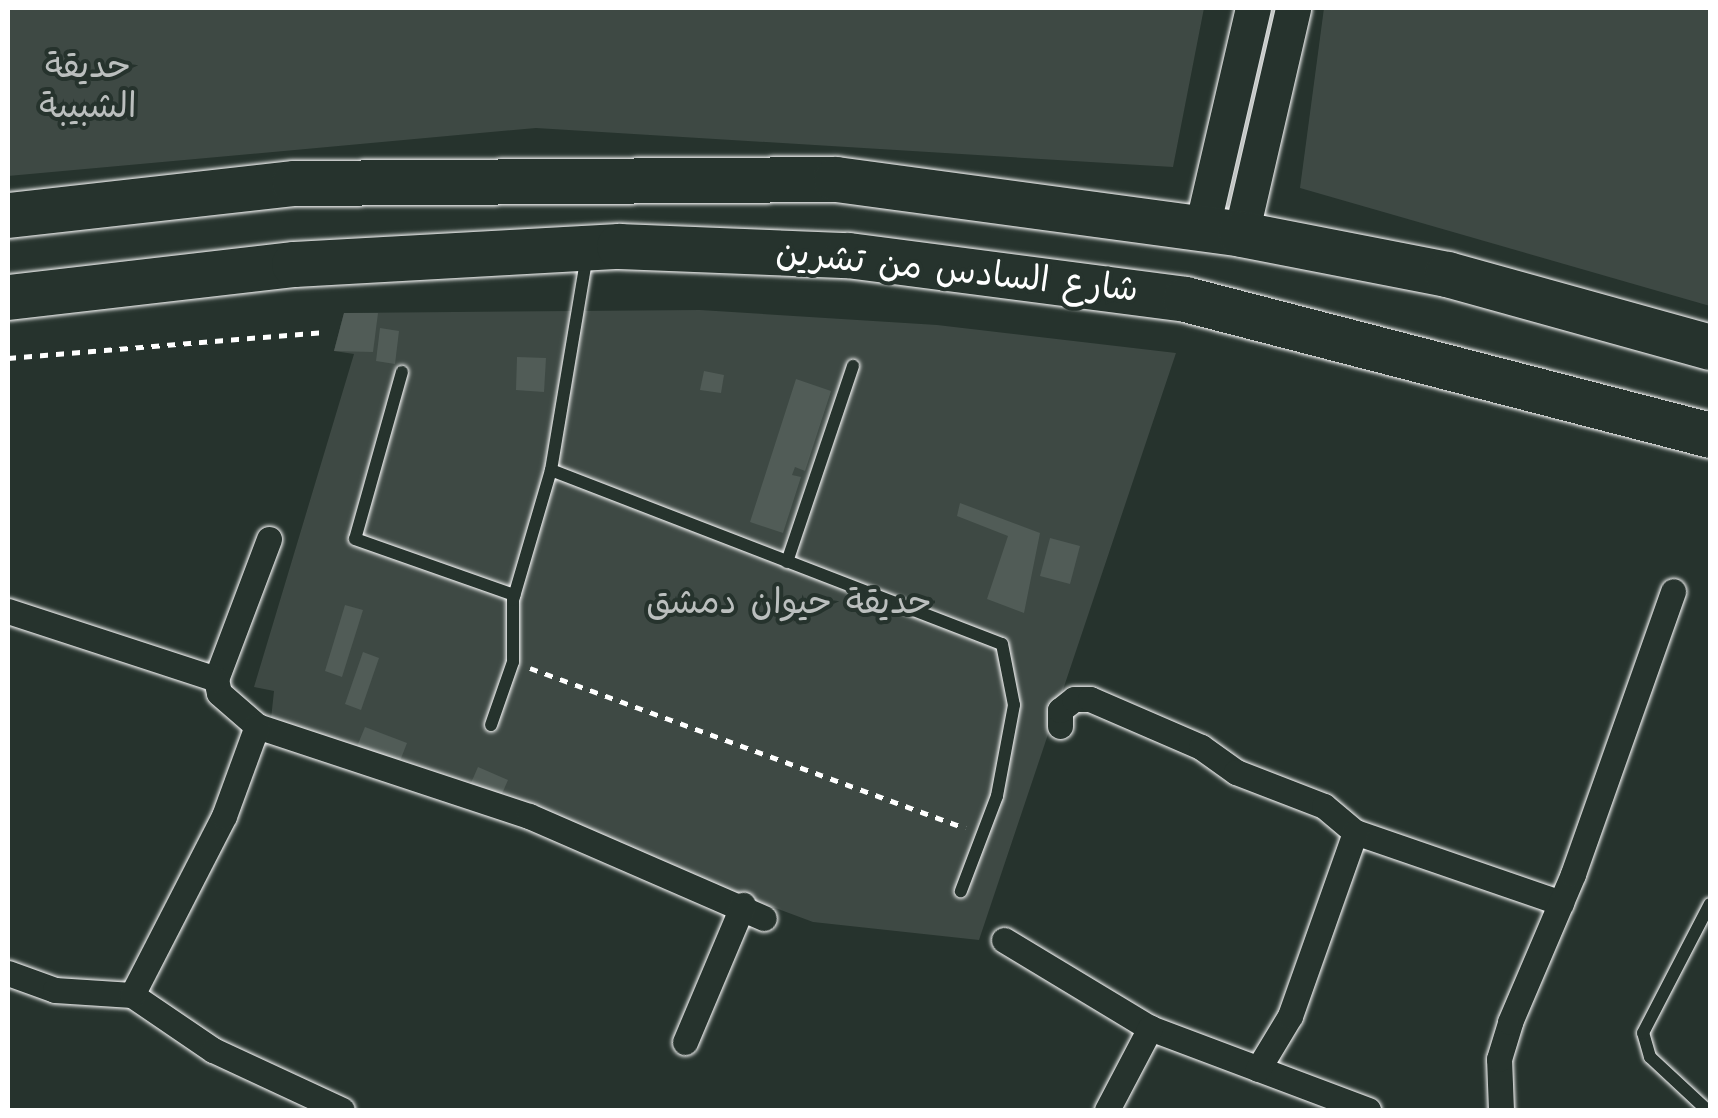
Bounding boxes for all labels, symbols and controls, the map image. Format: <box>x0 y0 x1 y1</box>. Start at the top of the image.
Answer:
park label: حديقة الشبيبة <box>39 47 137 129</box>
street label: شارع السادس من تشرين <box>774 233 1140 313</box>
park label: حديقة حيوان دمشق <box>646 583 932 625</box>

